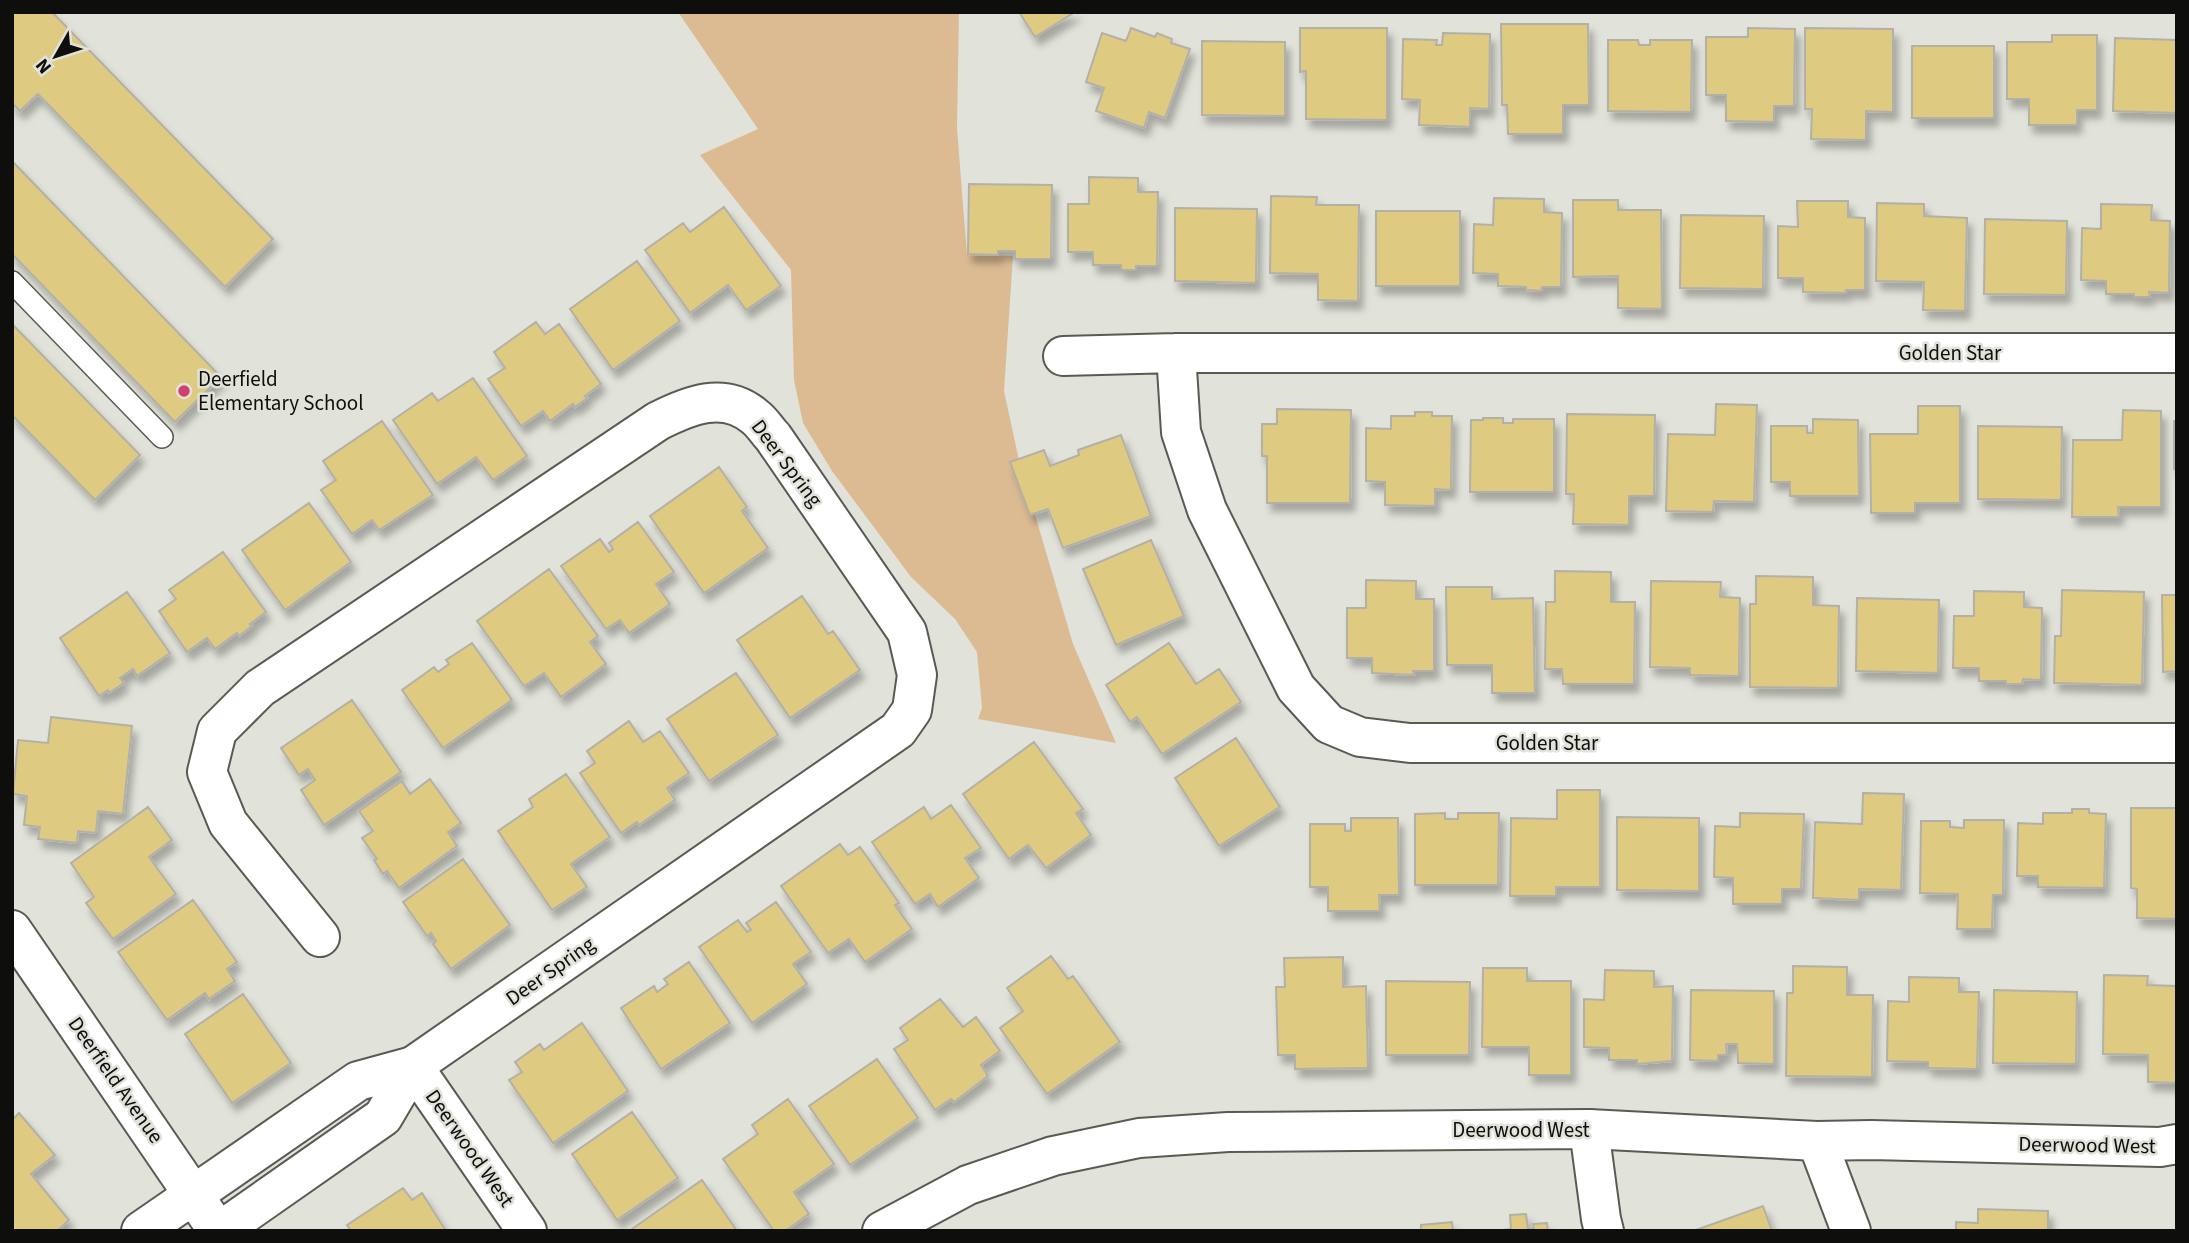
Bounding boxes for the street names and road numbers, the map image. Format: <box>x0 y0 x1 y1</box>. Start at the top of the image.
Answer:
street label: Golden Star <box>1899 338 2002 368</box>
street label: Deer Spring <box>744 413 830 513</box>
street label: Golden Star <box>1496 728 1599 758</box>
street label: Deer Spring <box>499 929 601 1013</box>
street label: Deerfield Avenue <box>61 1010 171 1150</box>
street label: Deerwood West <box>418 1083 522 1213</box>
street label: Deerwood West <box>1452 1115 1590 1145</box>
street label: Deerwood West <box>2018 1129 2156 1161</box>

